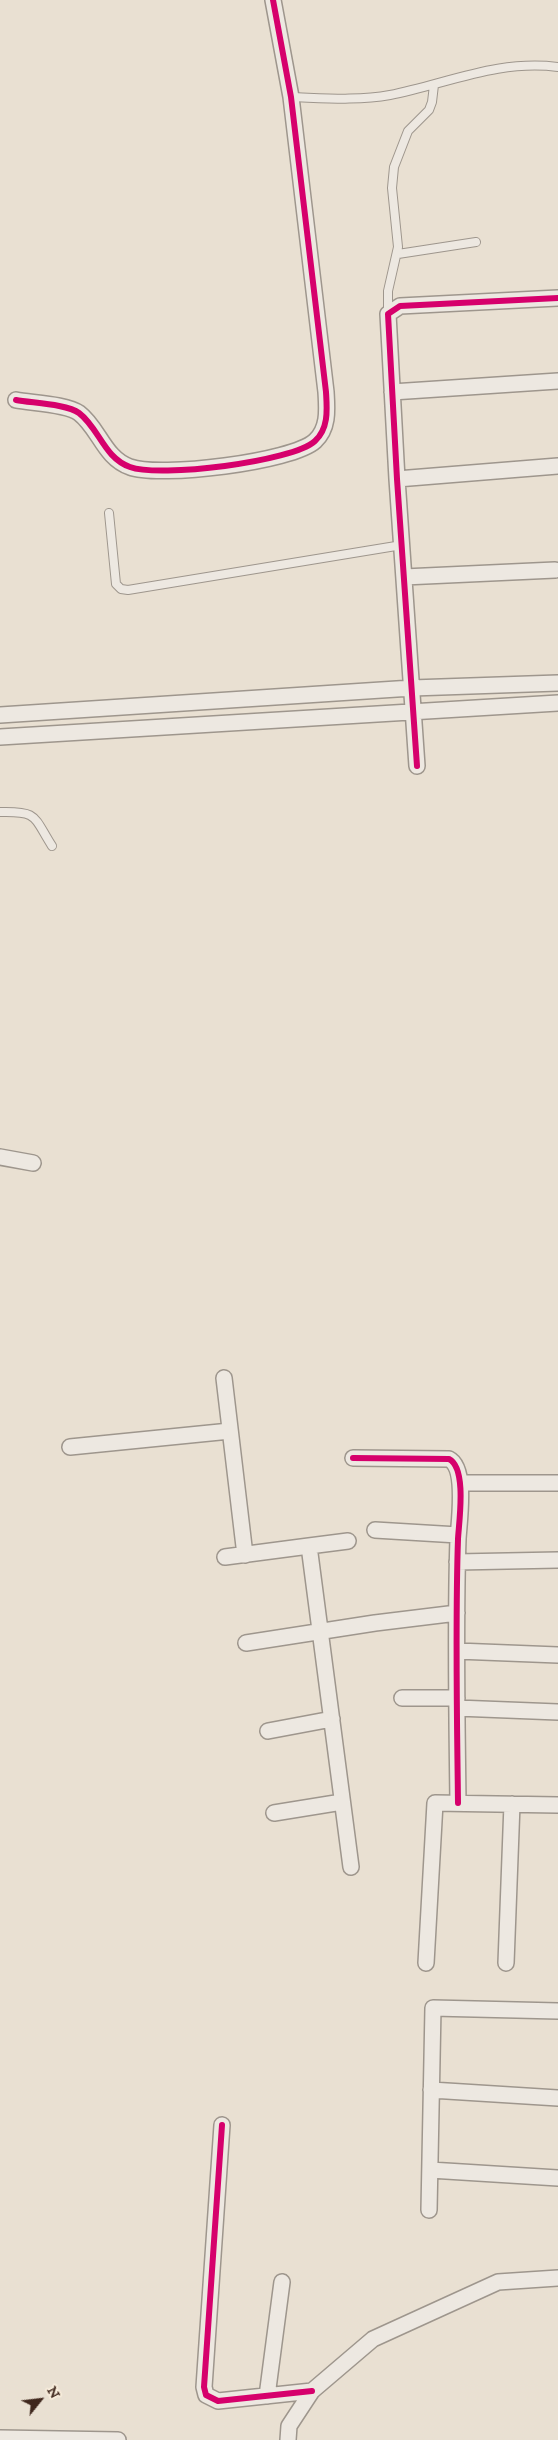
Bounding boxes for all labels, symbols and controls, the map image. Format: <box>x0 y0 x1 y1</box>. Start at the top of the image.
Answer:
north arrow <box>15 2375 65 2425</box>
text: N <box>42 2383 64 2402</box>

